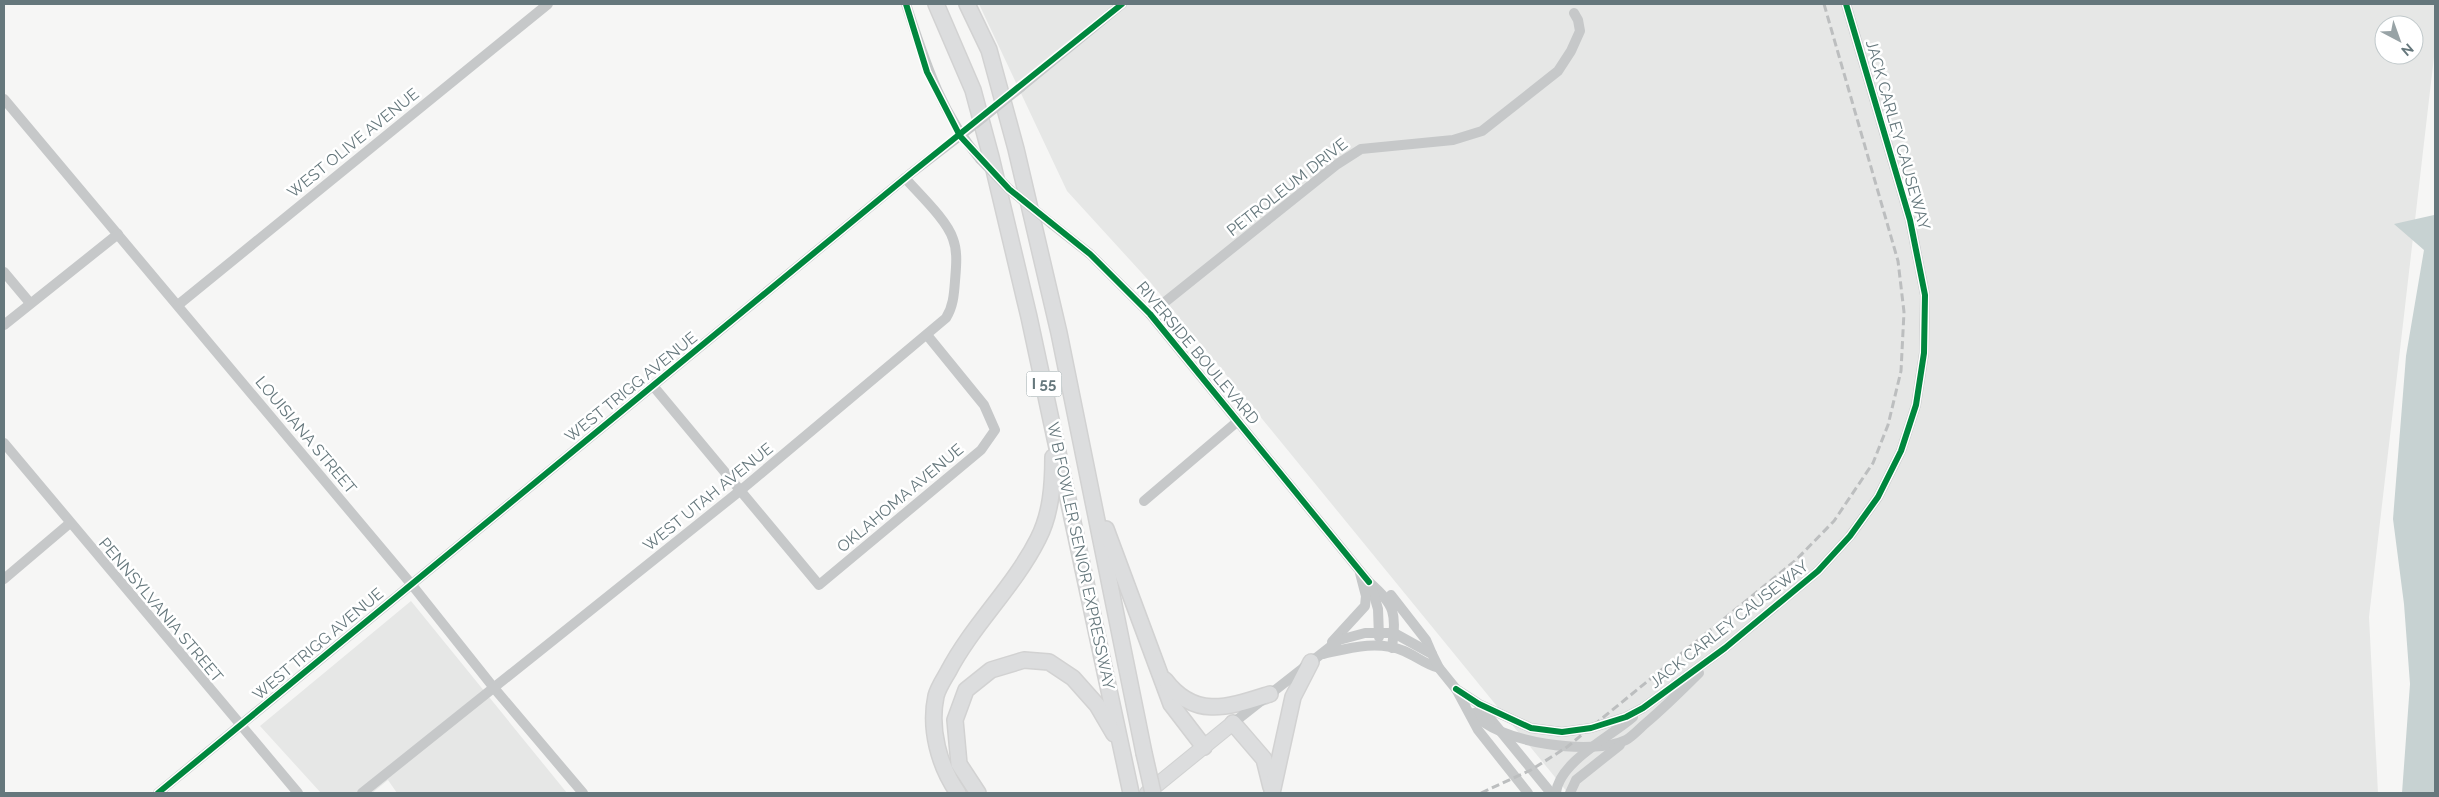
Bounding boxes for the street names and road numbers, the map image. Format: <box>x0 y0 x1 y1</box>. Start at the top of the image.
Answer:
street label: JACK CARLEY CAUSEWAY <box>1862 38 1934 233</box>
street label: WEST OLIVE AVENUE <box>283 84 423 202</box>
street label: PETROLEUM DRIVE <box>1223 134 1351 240</box>
street label: RIVERSIDE BOULEVARD <box>1133 278 1263 428</box>
street label: WEST TRIGG AVENUE <box>561 328 701 446</box>
street label: LOUISIANA STREET <box>251 372 361 498</box>
road number: I 55 <box>1026 372 1062 396</box>
street label: W B FOWLER SENIOR EXPRESSWAY <box>1043 420 1119 692</box>
street label: WEST UTAH AVENUE <box>639 439 777 555</box>
street label: OKLAHOMA AVENUE <box>833 440 967 556</box>
street label: PENNSYLVANIA STREET <box>95 534 227 686</box>
street label: JACK CARLEY CAUSEWAY <box>1646 556 1813 692</box>
street label: WEST TRIGG AVENUE <box>249 584 387 704</box>

